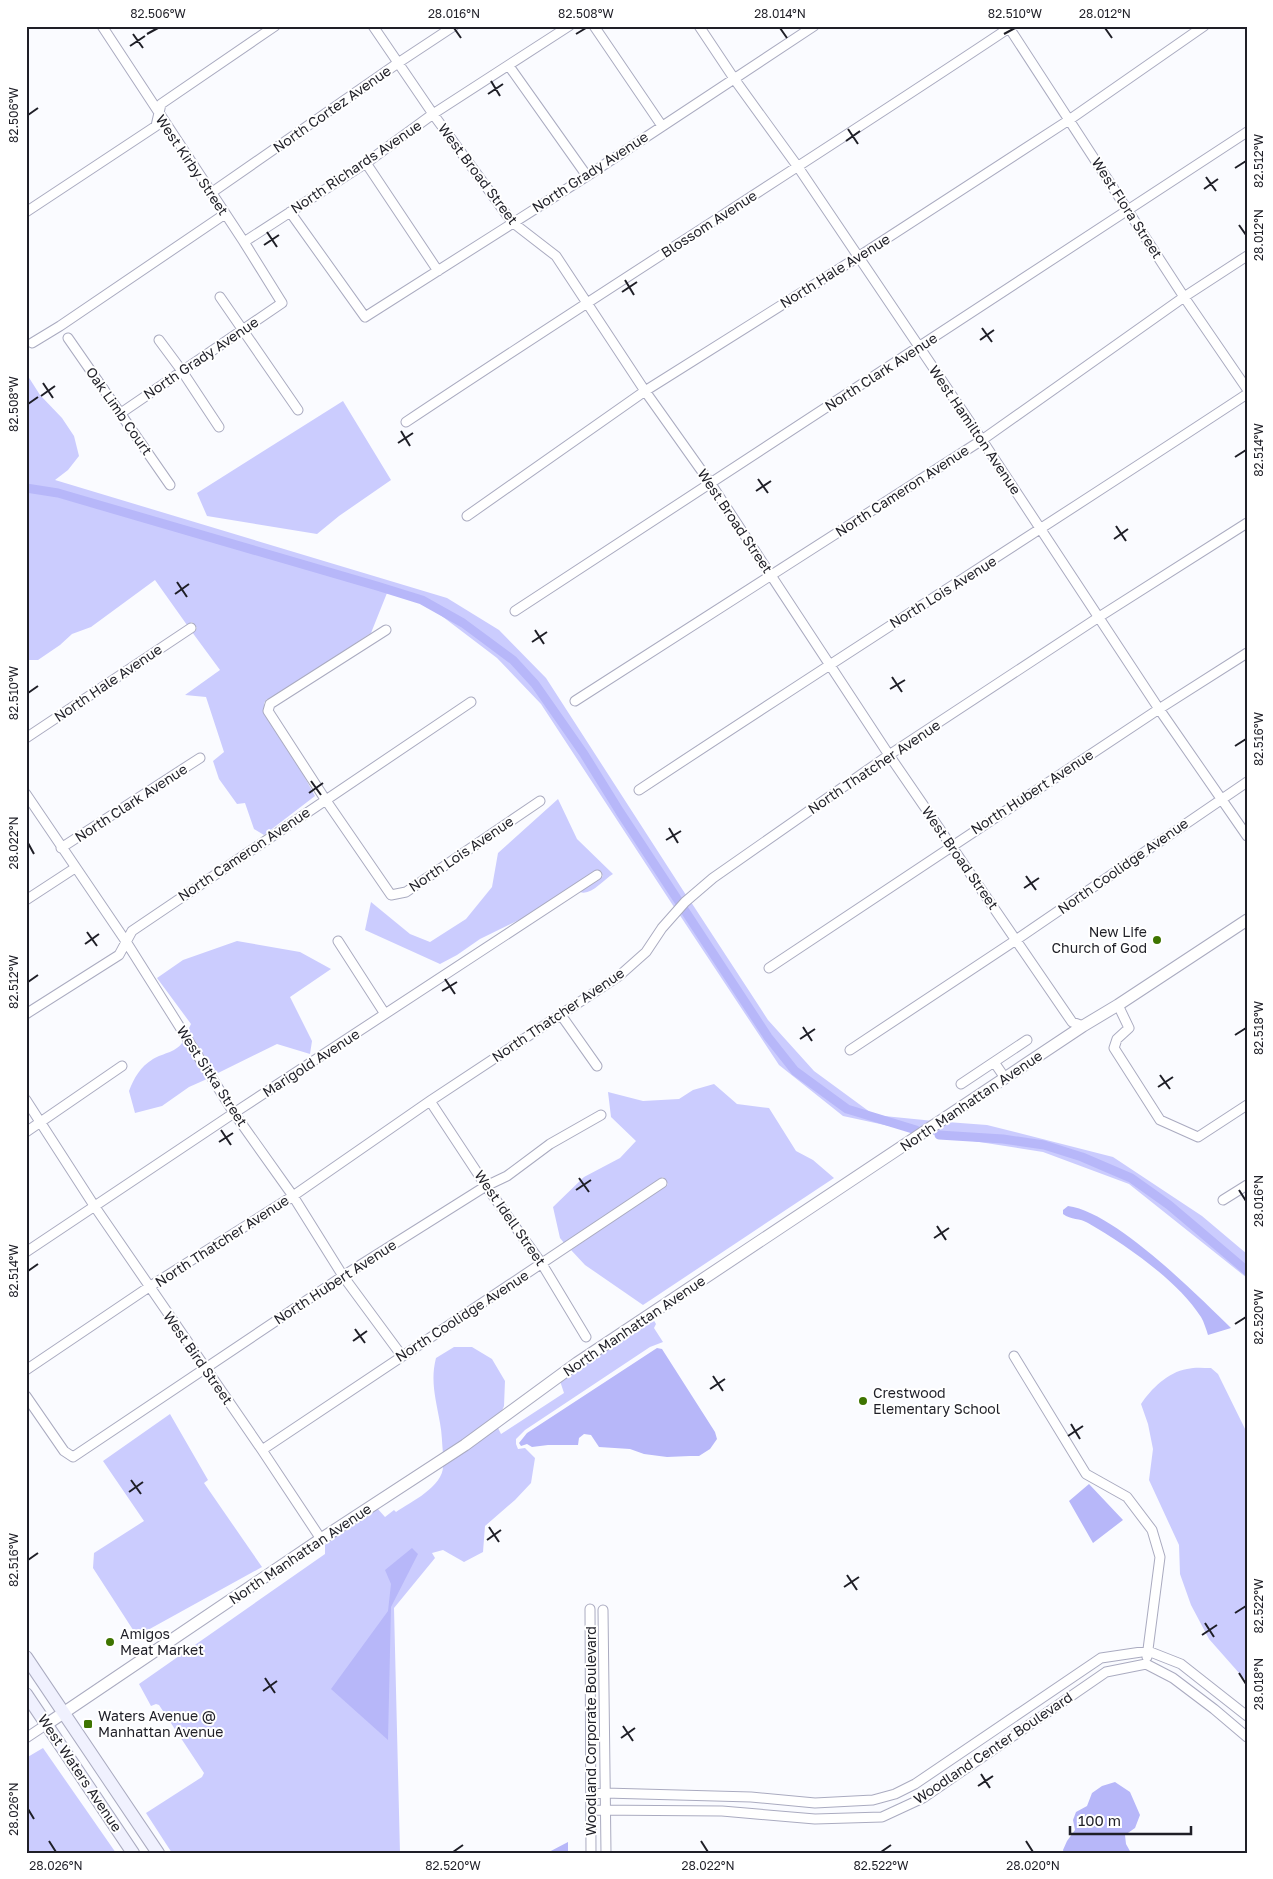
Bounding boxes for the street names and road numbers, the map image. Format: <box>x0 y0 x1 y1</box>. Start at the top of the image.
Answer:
street label: North Cortez Avenue <box>270 61 394 156</box>
street label: West Kirby Street <box>153 111 232 218</box>
street label: North Richards Avenue <box>287 116 424 217</box>
street label: West Broad Street <box>435 120 522 228</box>
street label: North Grady Avenue <box>529 128 651 215</box>
street label: West Flora Street <box>1088 154 1166 261</box>
street label: Blossom Avenue <box>658 186 760 261</box>
street label: North Hale Avenue <box>777 230 893 311</box>
street label: North Grady Avenue <box>140 313 261 402</box>
street label: North Clark Avenue <box>821 329 940 414</box>
street label: West Hamilton Avenue <box>926 362 1025 497</box>
street label: Oak Limb Court <box>83 363 156 458</box>
street label: North Cameron Avenue <box>832 441 972 540</box>
street label: West Broad Street <box>694 465 777 576</box>
street label: North Lois Avenue <box>886 552 999 631</box>
street label: North Hale Avenue <box>51 640 165 725</box>
street label: North Thatcher Avenue <box>804 716 943 817</box>
street label: North Hubert Avenue <box>967 746 1096 838</box>
street label: North Clark Avenue <box>71 760 190 845</box>
street label: North Cameron Avenue <box>174 803 313 904</box>
street label: West Broad Street <box>918 803 1002 913</box>
street label: North Lois Avenue <box>405 812 516 895</box>
street label: North Coolidge Avenue <box>1054 814 1191 917</box>
street label: North Thatcher Avenue <box>488 964 627 1065</box>
street label: West Sitka Street <box>174 1022 251 1129</box>
street label: Marigold Avenue <box>259 1025 362 1100</box>
street label: North Manhattan Avenue <box>896 1047 1045 1155</box>
street label: West Idell Street <box>471 1167 550 1269</box>
street label: North Thatcher Avenue <box>152 1191 292 1290</box>
street label: North Hubert Avenue <box>270 1236 399 1328</box>
street label: North Coolidge Avenue <box>392 1266 531 1365</box>
street label: North Manhattan Avenue <box>559 1272 708 1380</box>
street label: West Bird Street <box>160 1308 237 1407</box>
street label: North Manhattan Avenue <box>225 1500 374 1608</box>
street label: Woodland Corporate Boulevard <box>582 1626 599 1836</box>
street label: Woodland Center Boulevard <box>910 1688 1075 1807</box>
street label: West Waters Avenue <box>35 1711 126 1835</box>

